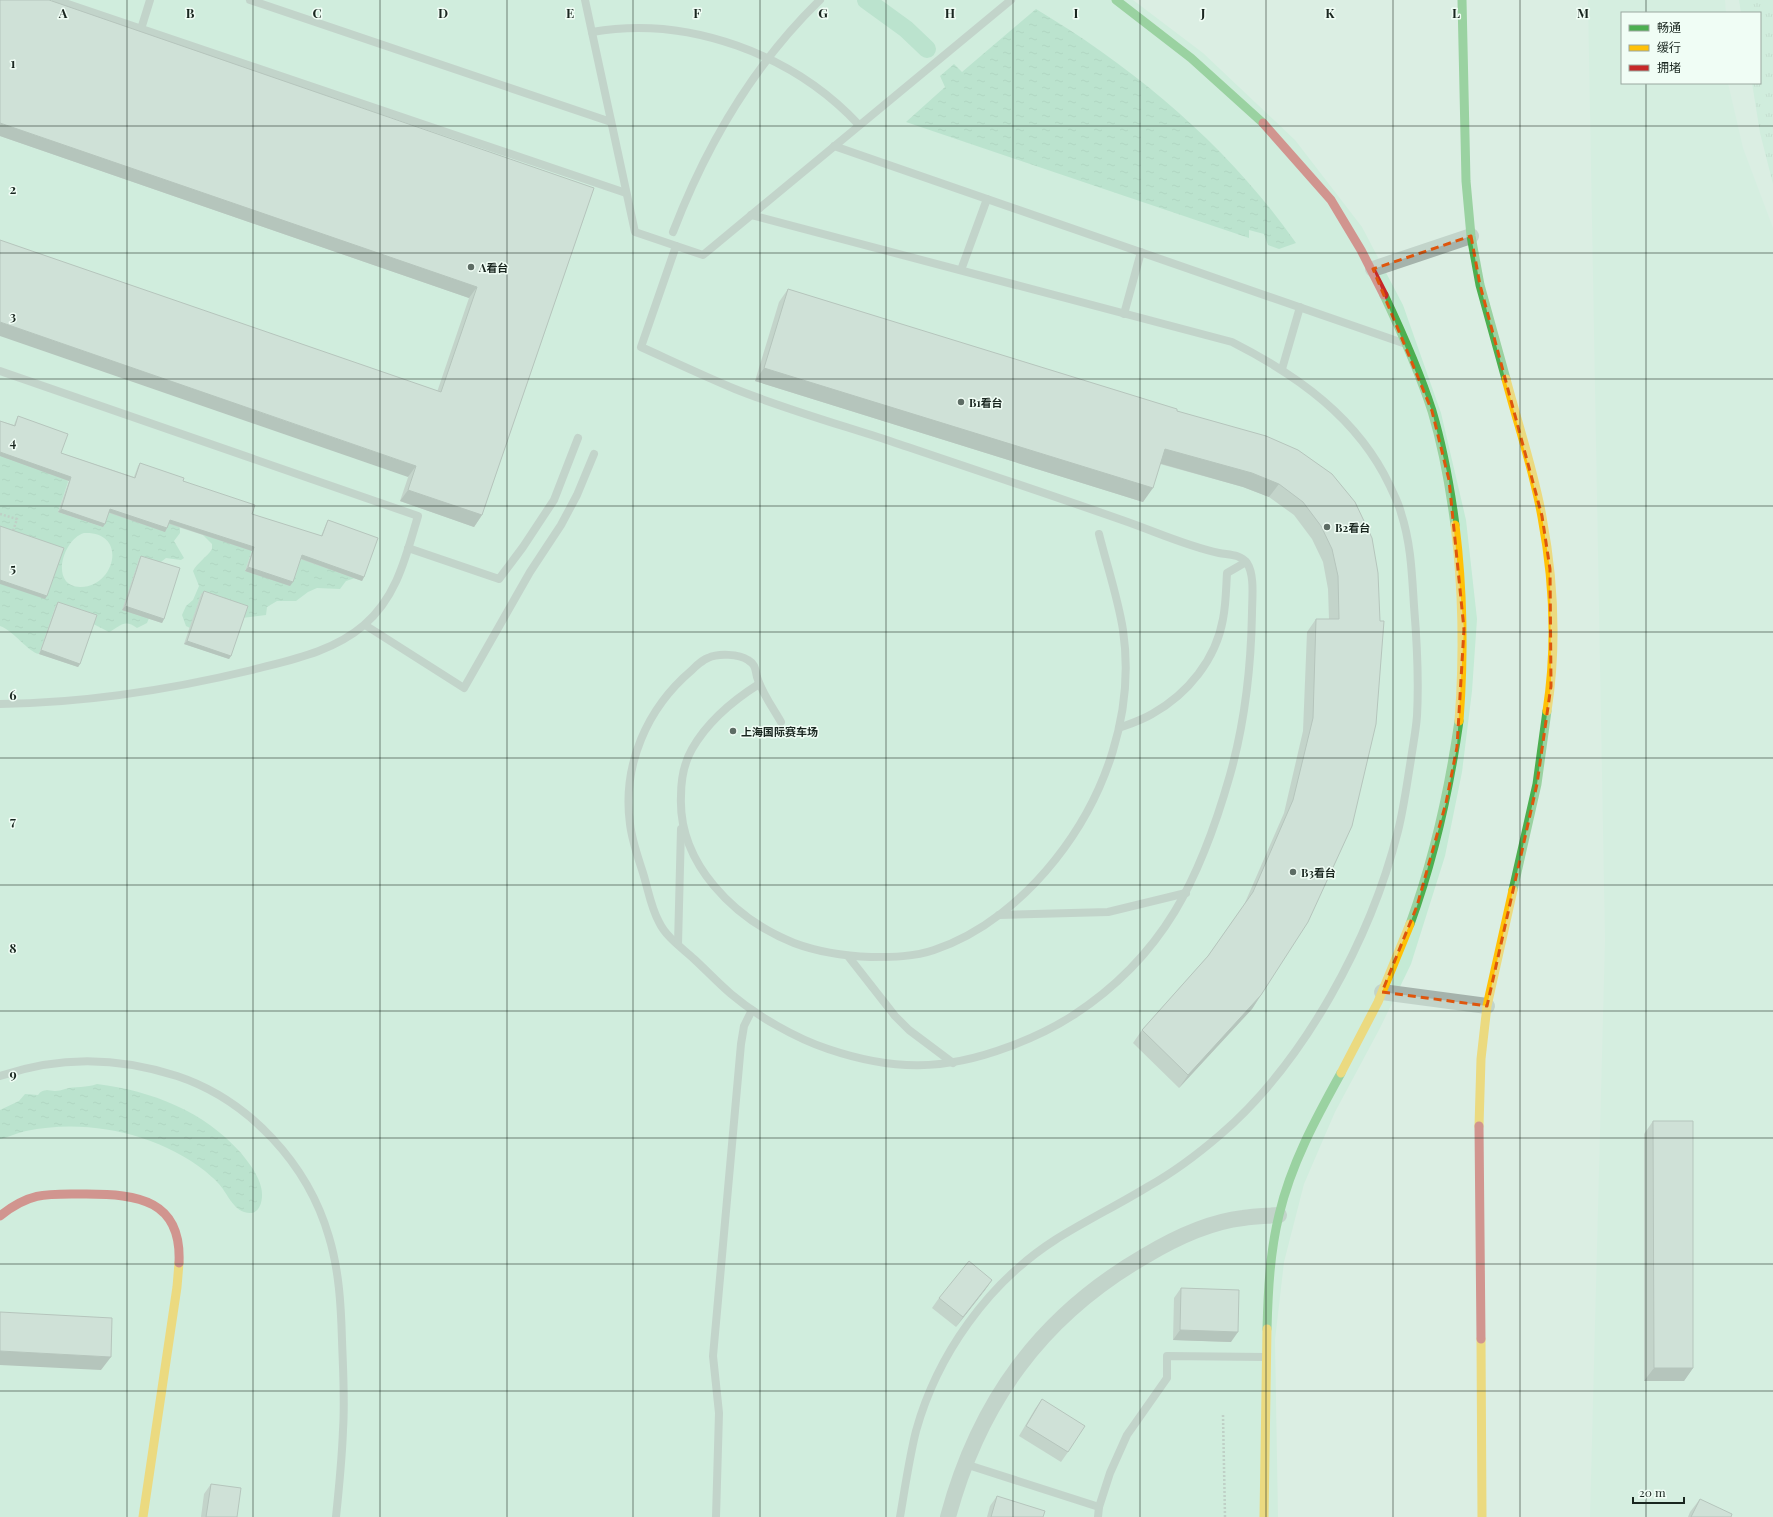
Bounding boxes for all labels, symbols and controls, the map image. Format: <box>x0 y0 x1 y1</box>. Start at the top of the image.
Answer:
text: A <box>58 4 68 21</box>
text: B <box>186 4 195 21</box>
text: C <box>312 4 322 21</box>
text: D <box>438 4 448 21</box>
text: E <box>566 4 574 21</box>
text: F <box>693 4 701 21</box>
text: G <box>818 4 828 21</box>
text: H <box>945 4 955 21</box>
text: I <box>1074 4 1079 21</box>
text: J <box>1200 4 1206 21</box>
text: K <box>1325 4 1335 21</box>
text: L <box>1452 4 1460 21</box>
text: M <box>1577 4 1589 21</box>
legend <box>1621 12 1761 84</box>
text: 畅通 <box>1657 19 1681 35</box>
text: 缓行 <box>1657 39 1681 55</box>
text: 1 <box>11 54 16 71</box>
text: 拥堵 <box>1657 59 1681 75</box>
text: 2 <box>10 180 17 197</box>
place label: A看台 <box>478 260 508 275</box>
marker: A看台 <box>466 262 476 272</box>
text: 3 <box>10 307 16 324</box>
place label: B1看台 <box>969 395 1003 410</box>
marker: B1看台 <box>956 397 966 407</box>
text: 4 <box>10 433 17 450</box>
place label: B2看台 <box>1335 520 1370 535</box>
marker: B2看台 <box>1322 522 1332 532</box>
text: 5 <box>10 559 16 576</box>
text: 6 <box>9 686 17 703</box>
place label: 上海国际赛车场 <box>741 724 818 739</box>
marker: 上海国际赛车场 <box>728 726 738 736</box>
text: 7 <box>10 812 16 829</box>
place label: B3看台 <box>1301 865 1336 880</box>
marker: B3看台 <box>1288 867 1298 877</box>
text: 8 <box>9 939 17 956</box>
text: 9 <box>9 1065 17 1082</box>
scale bar <box>1633 1479 1684 1505</box>
text: 20 m <box>1639 1484 1666 1500</box>

